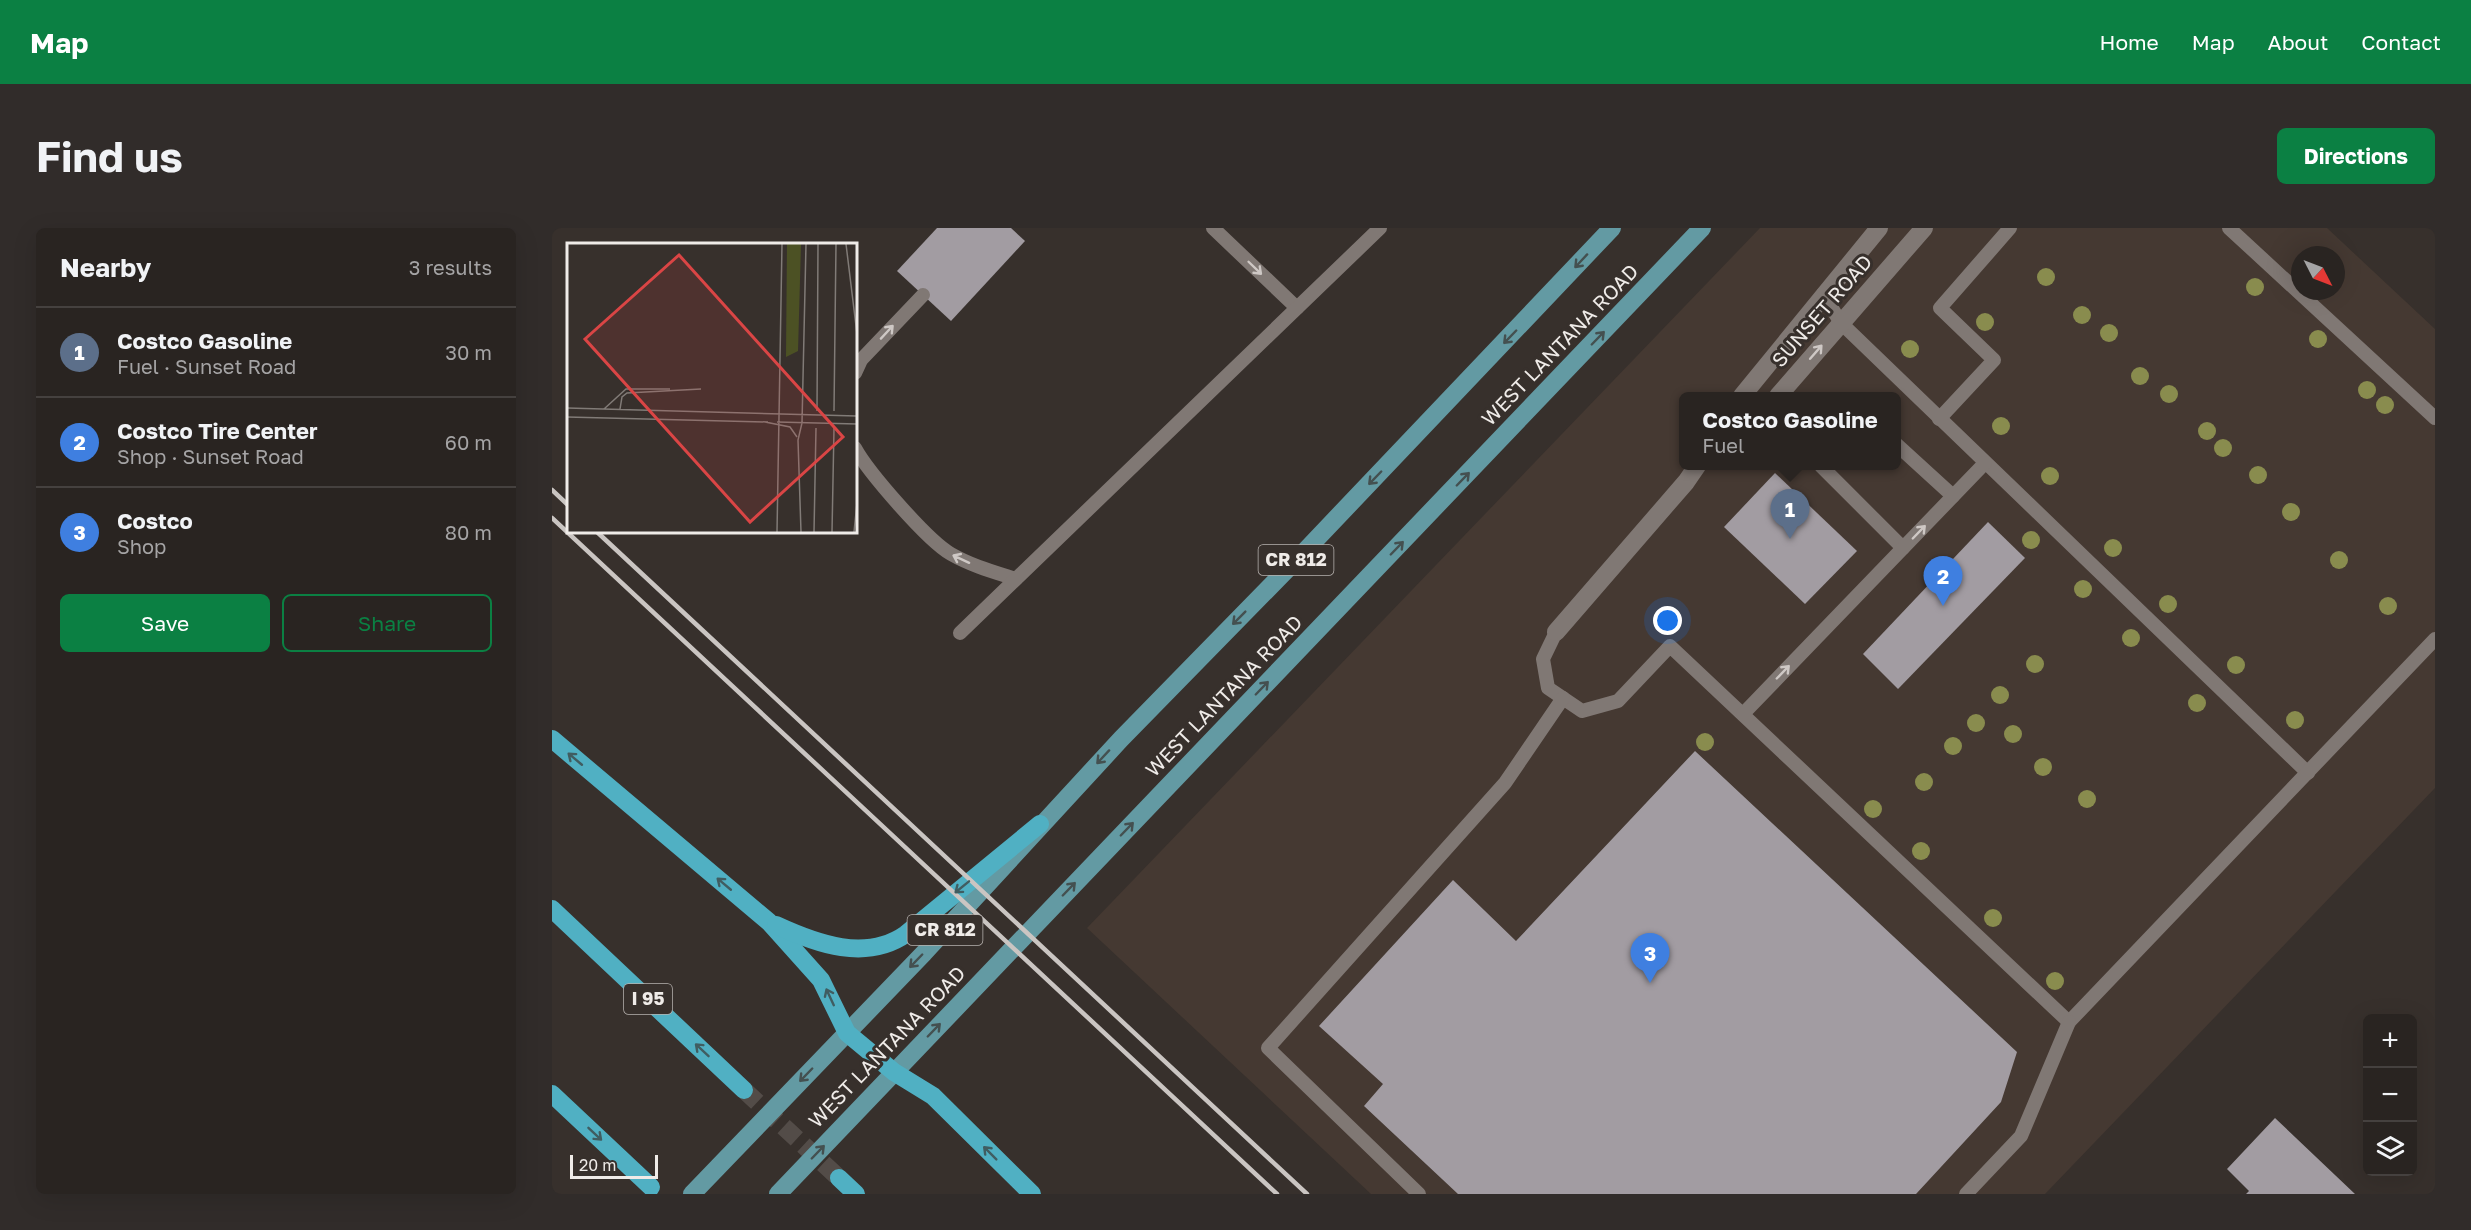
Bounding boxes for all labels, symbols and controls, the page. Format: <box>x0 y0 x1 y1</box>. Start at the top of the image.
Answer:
text: Map <box>30 26 88 59</box>
text: Home <box>2099 29 2159 55</box>
text: Map <box>2192 29 2235 55</box>
text: About <box>2268 29 2328 55</box>
text: Contact <box>2361 29 2441 55</box>
button: Directions <box>2277 128 2435 184</box>
text: Find us <box>36 131 183 181</box>
inset map <box>567 243 856 532</box>
north arrow <box>2291 246 2345 300</box>
street label: SUNSET ROAD <box>1766 249 1876 371</box>
text: Nearby <box>60 252 151 283</box>
one-way arrow <box>1574 254 1588 269</box>
text: 3 results <box>409 255 492 279</box>
street label: WEST LANTANA ROAD <box>1476 259 1643 430</box>
one-way arrow <box>1248 261 1263 275</box>
one-way arrow <box>880 325 894 340</box>
text: Costco Gasoline <box>117 327 292 354</box>
one-way arrow <box>1503 329 1517 344</box>
one-way arrow <box>1590 330 1605 345</box>
text: 1 <box>74 340 85 364</box>
text: 30 m <box>445 340 492 364</box>
one-way arrow <box>1810 344 1823 360</box>
text: Fuel · Sunset Road <box>117 354 296 378</box>
popup <box>1679 392 1901 470</box>
text: Costco Gasoline <box>1702 406 1878 433</box>
text: Costco Tire Center <box>117 417 318 444</box>
text: 2 <box>73 430 86 454</box>
text: 60 m <box>445 430 492 454</box>
text: Fuel <box>1702 433 1744 457</box>
text: Shop · Sunset Road <box>117 444 304 468</box>
one-way arrow <box>1368 470 1382 485</box>
one-way arrow <box>1456 472 1470 487</box>
pin: 1 <box>1770 490 1810 539</box>
text: Costco <box>117 507 193 534</box>
text: 3 <box>73 520 86 544</box>
text: 80 m <box>445 520 492 544</box>
one-way arrow <box>1911 524 1926 539</box>
text: Shop <box>117 534 166 558</box>
one-way arrow <box>1390 541 1404 556</box>
road number: CR 812 <box>1258 545 1334 575</box>
one-way arrow <box>953 552 971 564</box>
pin: 2 <box>1924 556 1962 606</box>
button: Save <box>60 594 270 652</box>
button: Share <box>282 594 492 652</box>
your location <box>1653 606 1682 635</box>
street label: WEST LANTANA ROAD <box>1140 610 1307 781</box>
one-way arrow <box>1232 610 1246 625</box>
one-way arrow <box>1776 665 1790 680</box>
one-way arrow <box>1255 681 1269 696</box>
one-way arrow <box>1096 750 1110 765</box>
one-way arrow <box>567 752 583 765</box>
one-way arrow <box>1119 821 1134 836</box>
one-way arrow <box>716 878 732 891</box>
one-way arrow <box>955 881 971 894</box>
one-way arrow <box>1062 881 1076 896</box>
road number: CR 812 <box>908 915 982 945</box>
pin: 3 <box>1630 934 1670 983</box>
one-way arrow <box>909 953 924 968</box>
street label: WEST LANTANA ROAD <box>803 961 970 1132</box>
road number: I 95 <box>624 984 672 1014</box>
one-way arrow <box>824 989 836 1007</box>
map controls <box>2363 1014 2417 1176</box>
button: + <box>2363 1014 2417 1068</box>
one-way arrow <box>927 1022 942 1037</box>
one-way arrow <box>694 1042 709 1057</box>
one-way arrow <box>799 1068 814 1083</box>
button: − <box>2363 1068 2417 1122</box>
button: layers <box>2363 1122 2417 1176</box>
one-way arrow <box>587 1127 602 1142</box>
one-way arrow <box>811 1144 825 1159</box>
one-way arrow <box>983 1146 998 1160</box>
scale bar <box>570 1152 658 1180</box>
text: 20 m <box>579 1155 616 1175</box>

